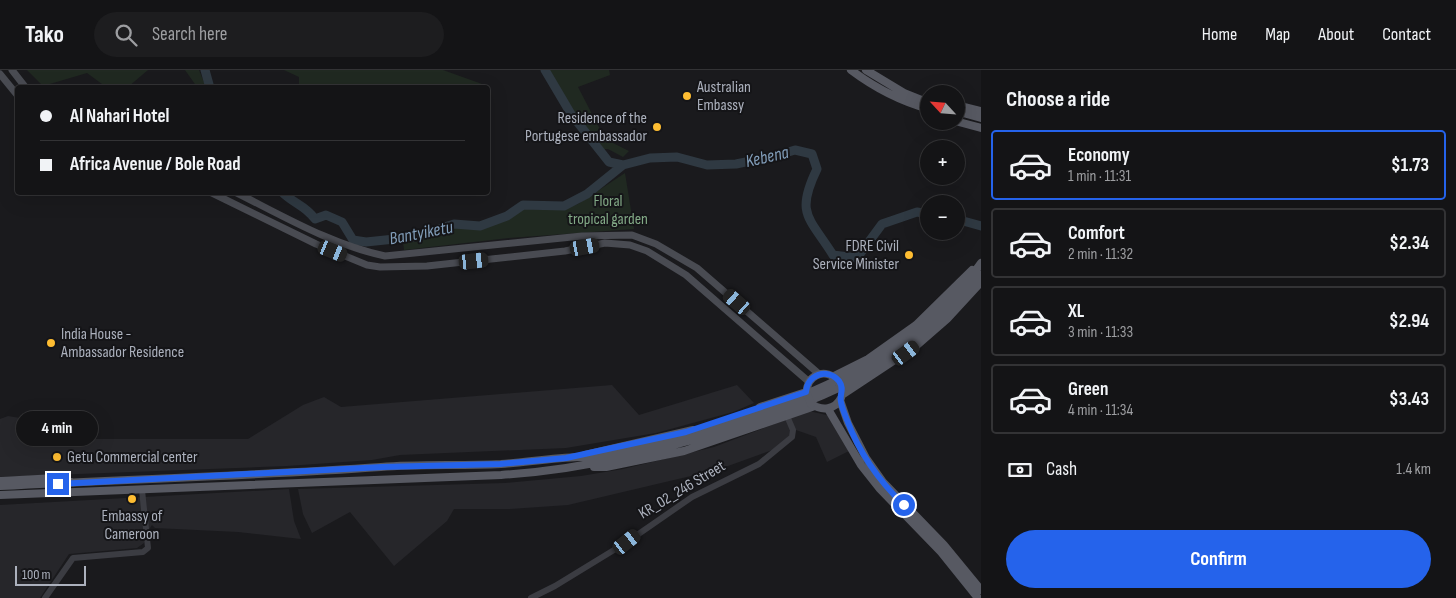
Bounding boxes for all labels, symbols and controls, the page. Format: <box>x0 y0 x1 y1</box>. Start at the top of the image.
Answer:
search box <box>94 12 444 57</box>
text: Tako <box>25 20 64 49</box>
icon: search <box>112 21 140 49</box>
text: Search here <box>152 23 228 46</box>
text: Home <box>1202 24 1237 45</box>
text: Map <box>1265 24 1290 45</box>
text: About <box>1318 24 1354 45</box>
text: Contact <box>1382 24 1431 45</box>
place label: Australian Embassy <box>696 78 751 115</box>
north arrow <box>920 85 965 130</box>
map controls <box>920 85 965 240</box>
text: Choose a ride <box>1006 86 1110 113</box>
marker: Australian Embassy <box>681 90 693 102</box>
text: Al Nahari Hotel <box>70 105 169 128</box>
place label: Residence of the Portugese embassador <box>525 109 647 146</box>
marker: Residence of the Portugese embassador <box>651 121 663 133</box>
button: + <box>920 140 965 185</box>
water label: Kebena <box>743 142 791 172</box>
icon: car <box>1008 143 1053 188</box>
text: Economy <box>1068 144 1130 167</box>
text: Africa Avenue / Bole Road <box>70 153 240 176</box>
text: $1.73 <box>1391 154 1429 177</box>
text: 1 min · 11:31 <box>1068 167 1131 186</box>
park label: Floral tropical garden <box>568 192 648 229</box>
button: − <box>920 195 965 240</box>
water label: Bantyiketu <box>387 216 455 249</box>
icon: car <box>1008 221 1053 266</box>
text: Comfort <box>1068 222 1125 245</box>
text: $2.34 <box>1389 232 1429 255</box>
car <box>568 237 601 257</box>
place label: FDRE Civil Service Minister <box>813 237 899 274</box>
car <box>316 238 349 264</box>
text: 2 min · 11:32 <box>1068 245 1133 264</box>
marker: FDRE Civil Service Minister <box>903 249 915 261</box>
car <box>458 252 489 270</box>
car <box>720 286 753 318</box>
icon: car <box>1008 299 1053 344</box>
text: XL <box>1068 300 1084 323</box>
text: $2.94 <box>1389 310 1429 333</box>
text: 3 min · 11:33 <box>1068 323 1133 342</box>
place label: India House - Ambassador Residence <box>60 325 184 362</box>
marker: India House - Ambassador Residence <box>45 337 57 349</box>
car <box>889 338 922 368</box>
icon: car <box>1008 377 1053 422</box>
text: Green <box>1068 378 1108 401</box>
text: $3.43 <box>1389 388 1429 411</box>
text: 4 min · 11:34 <box>1068 401 1133 420</box>
callout: 4 min <box>17 412 99 446</box>
text: 4 min <box>42 419 72 438</box>
place label: Getu Commercial center <box>67 448 198 467</box>
marker: Getu Commercial center <box>51 451 63 463</box>
icon: cash <box>1006 456 1034 484</box>
street label: KR_02_246 Street <box>635 457 729 523</box>
text: Cash <box>1046 458 1077 481</box>
text: 1.4 km <box>1396 460 1431 479</box>
route end <box>47 473 69 495</box>
marker: Embassy of Cameroon <box>126 493 138 505</box>
route start <box>893 494 915 516</box>
place label: Embassy of Cameroon <box>102 507 163 544</box>
car <box>610 527 643 557</box>
button: Confirm <box>1006 530 1431 588</box>
scale bar <box>15 563 86 586</box>
text: 100 m <box>22 566 51 583</box>

